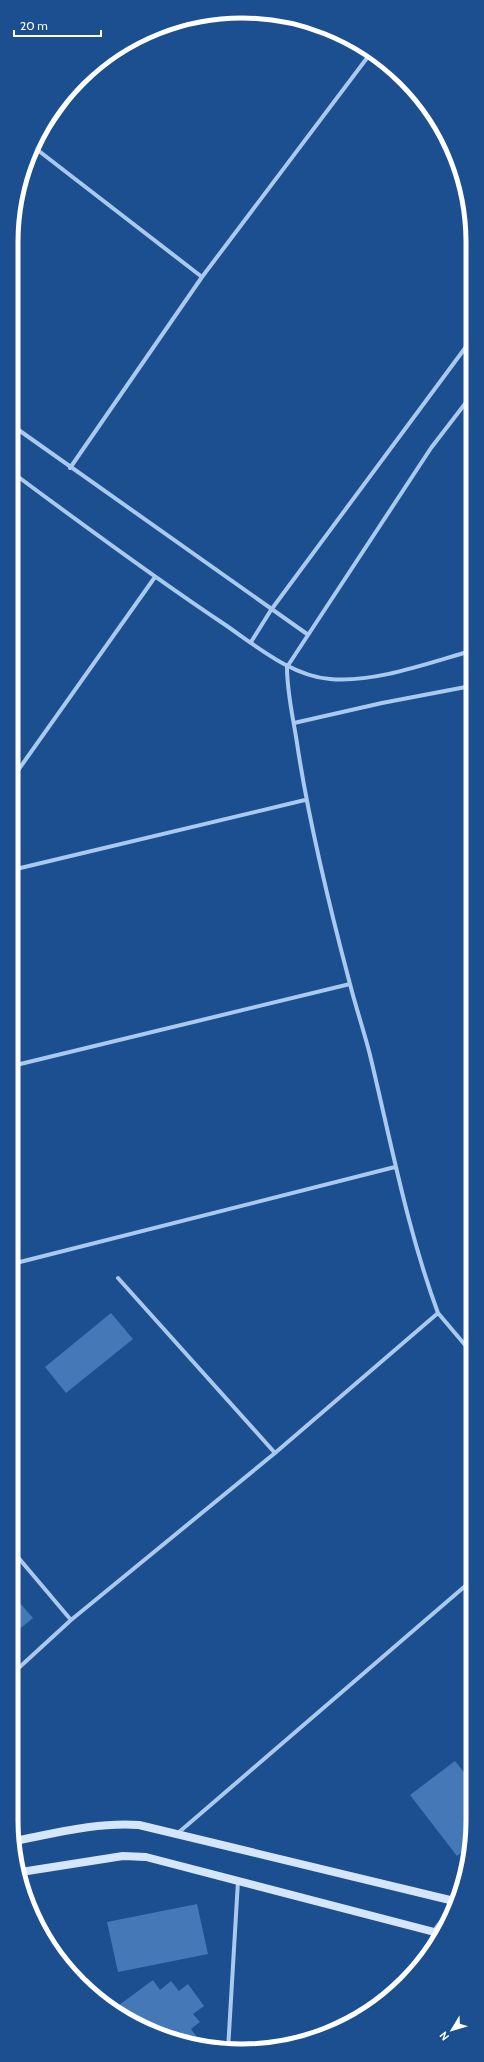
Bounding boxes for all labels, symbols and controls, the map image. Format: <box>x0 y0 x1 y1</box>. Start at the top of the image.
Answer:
scale bar <box>14 12 101 38</box>
text: 20 m <box>20 18 48 33</box>
north arrow <box>432 2010 472 2050</box>
text: N <box>436 2029 452 2044</box>

